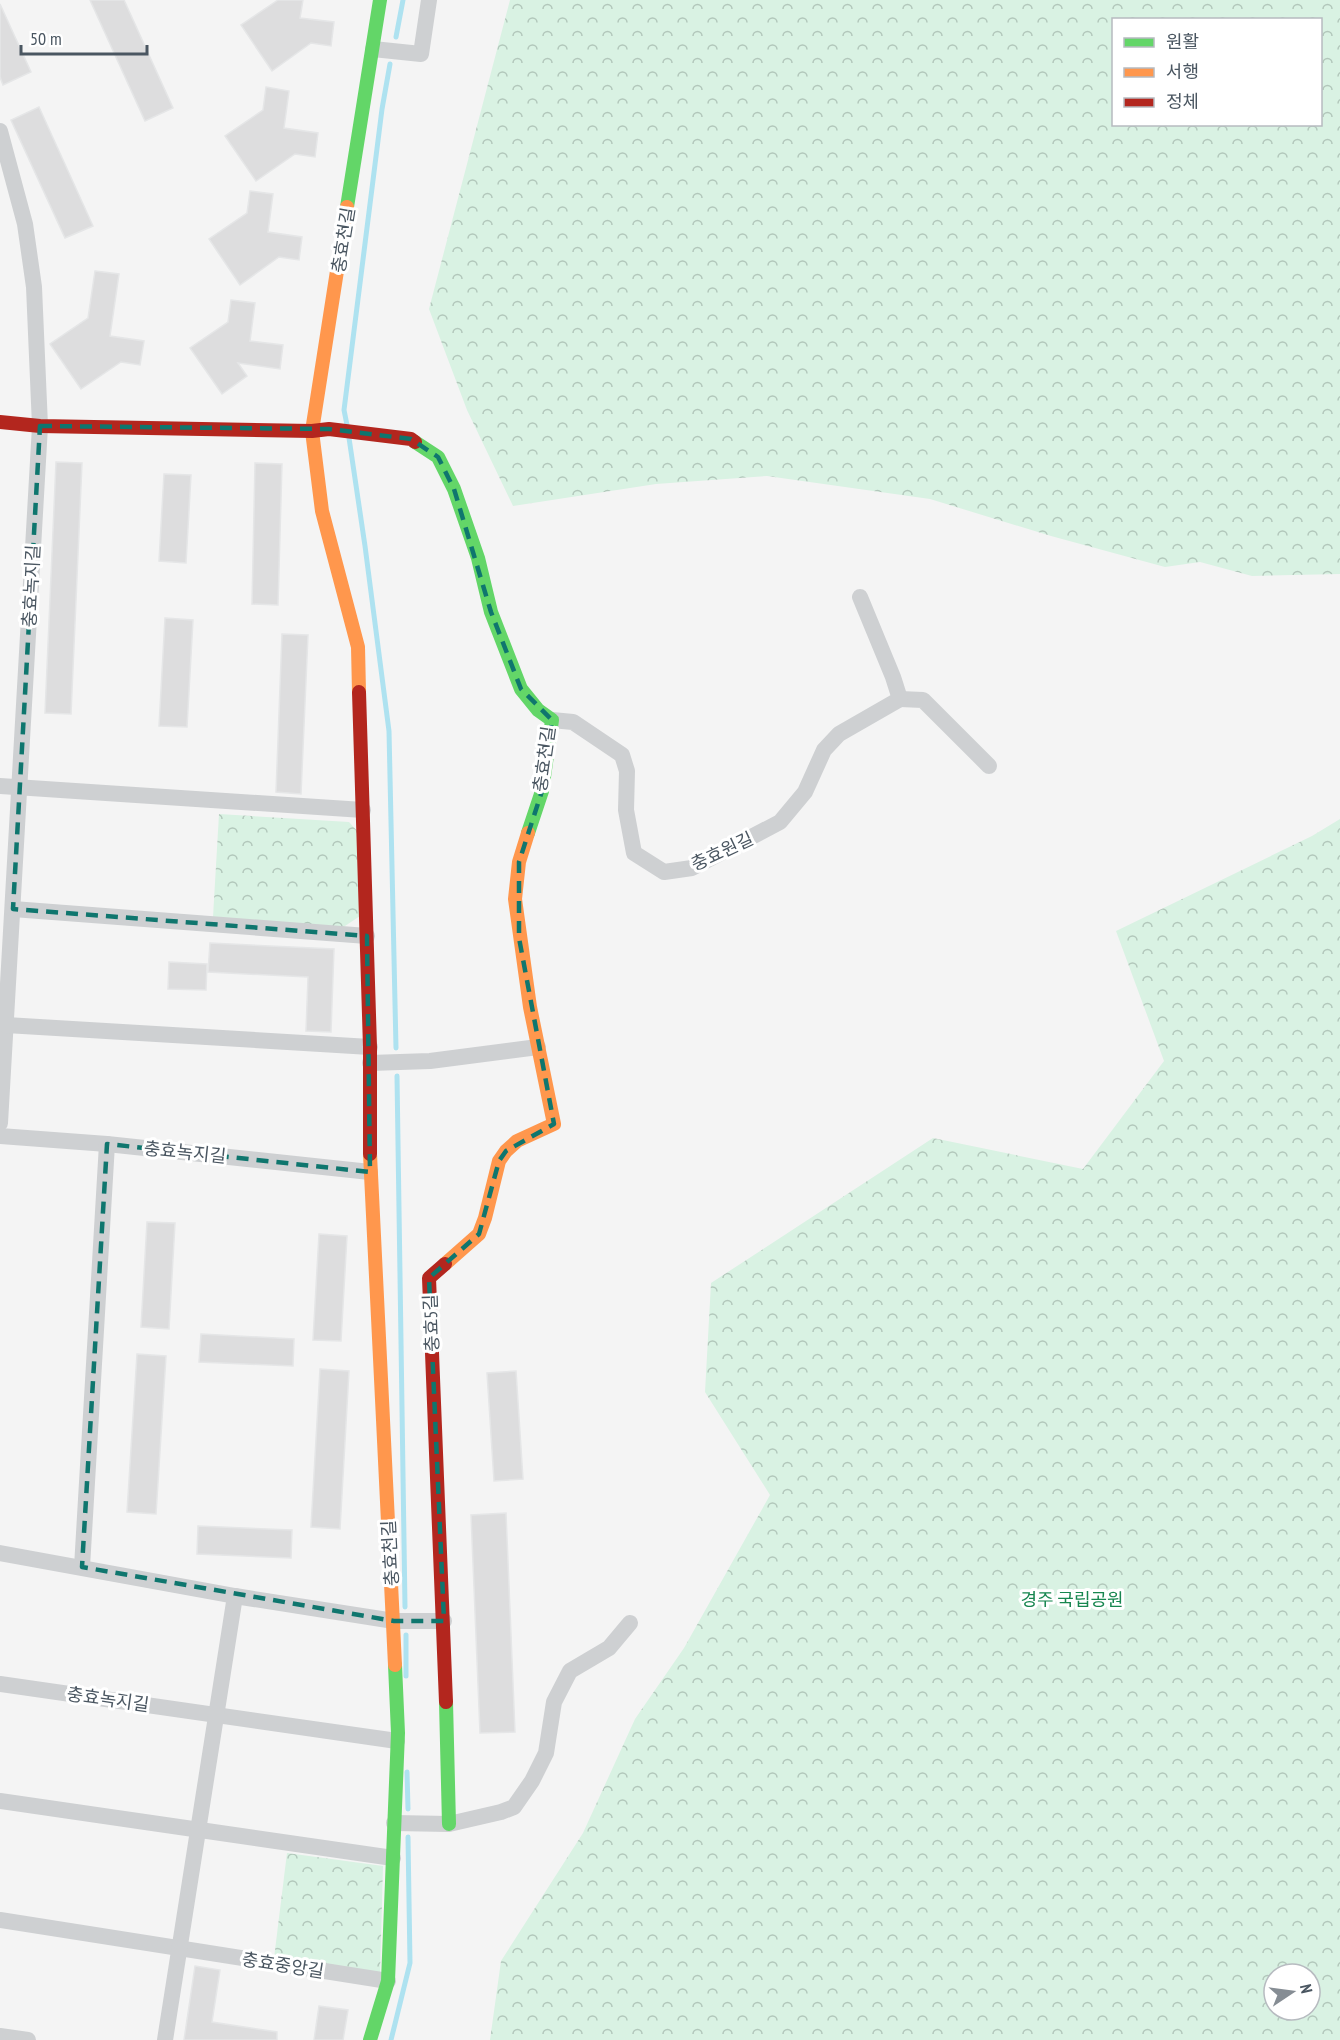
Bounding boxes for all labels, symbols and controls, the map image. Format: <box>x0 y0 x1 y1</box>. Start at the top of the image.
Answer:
scale bar <box>21 18 147 56</box>
legend <box>1112 18 1322 126</box>
text: 50 m <box>30 27 62 50</box>
text: 원활 <box>1166 30 1199 53</box>
text: 서행 <box>1166 60 1199 83</box>
text: 정체 <box>1166 90 1199 113</box>
street label: 충효천길 <box>326 205 360 275</box>
street label: 충효녹지길 <box>17 544 45 628</box>
street label: 충효천길 <box>528 725 560 793</box>
street label: 충효원길 <box>687 827 757 875</box>
street label: 충효녹지길 <box>143 1136 227 1168</box>
street label: 충효5길 <box>418 1294 444 1352</box>
street label: 충효천길 <box>377 1519 403 1587</box>
park label: 경주 국립공원 <box>1020 1588 1124 1611</box>
street label: 충효녹지길 <box>65 1682 151 1716</box>
street label: 충효중앙길 <box>240 1947 326 1983</box>
north arrow <box>1262 1962 1322 2022</box>
text: N <box>1296 1982 1317 1995</box>

